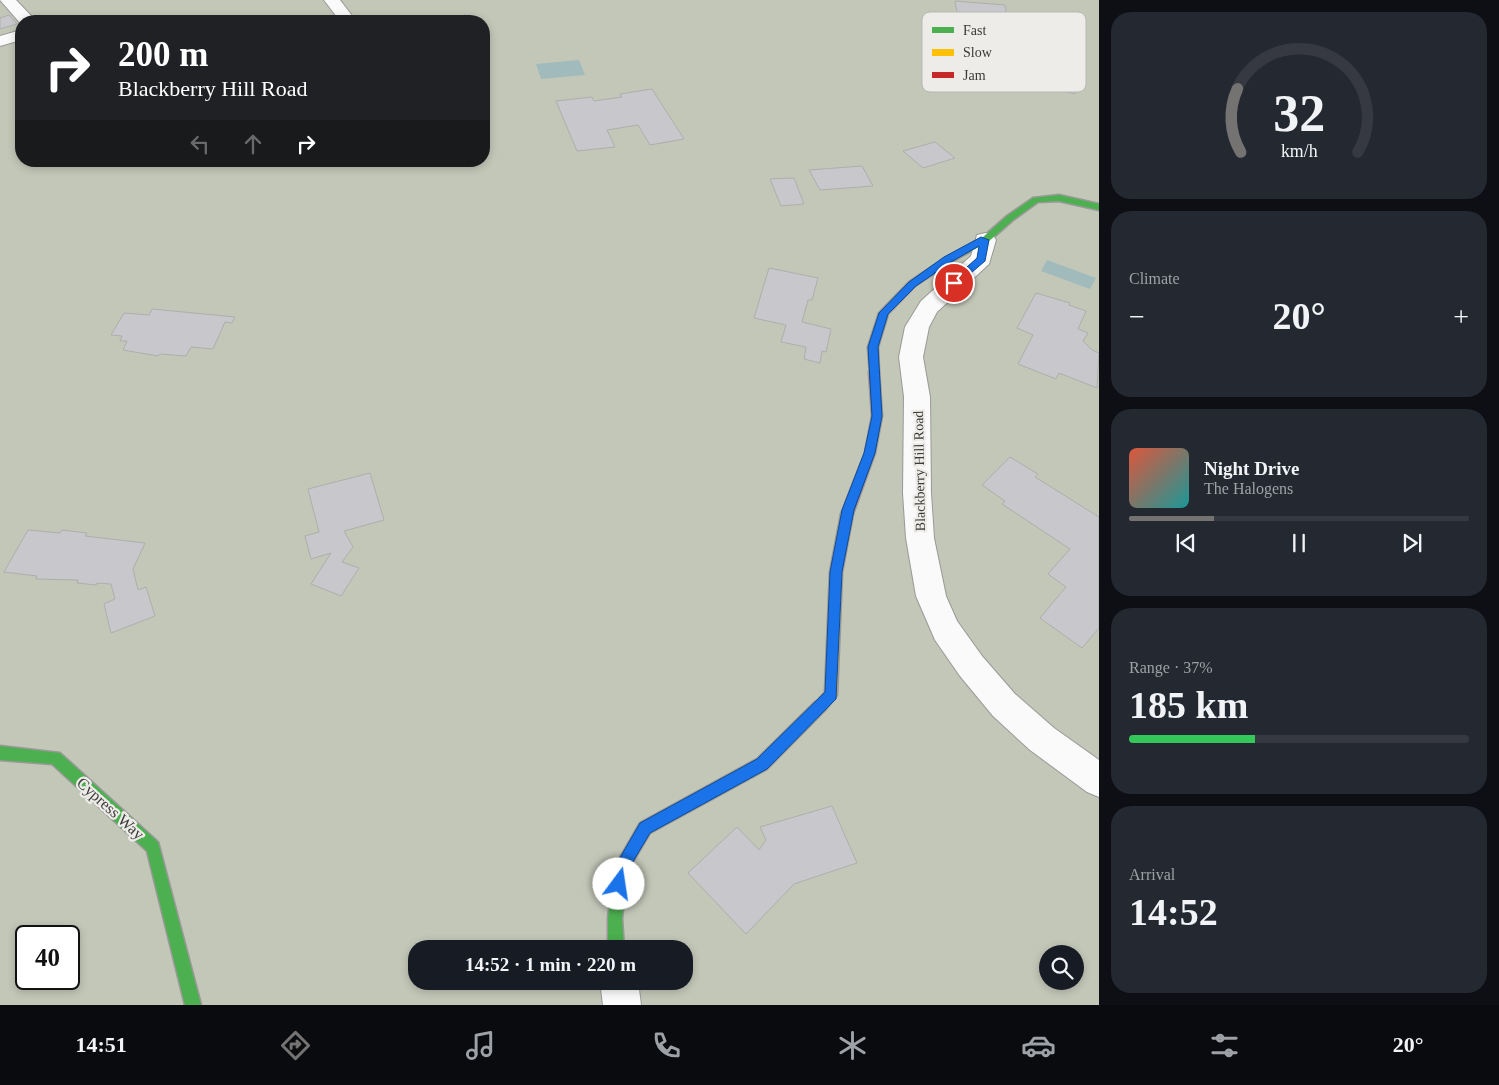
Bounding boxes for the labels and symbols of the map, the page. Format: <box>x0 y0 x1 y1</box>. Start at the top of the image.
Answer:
legend <box>922 12 1086 92</box>
text: Fast <box>963 23 986 38</box>
text: Slow <box>963 45 993 60</box>
text: Jam <box>963 68 986 83</box>
pin <box>933 262 975 304</box>
street label: Blackberry Hill Road <box>911 411 928 531</box>
street label: Cypress Way <box>73 774 148 844</box>
position arrow <box>592 857 644 909</box>
speed limit sign: 40 <box>15 925 80 990</box>

